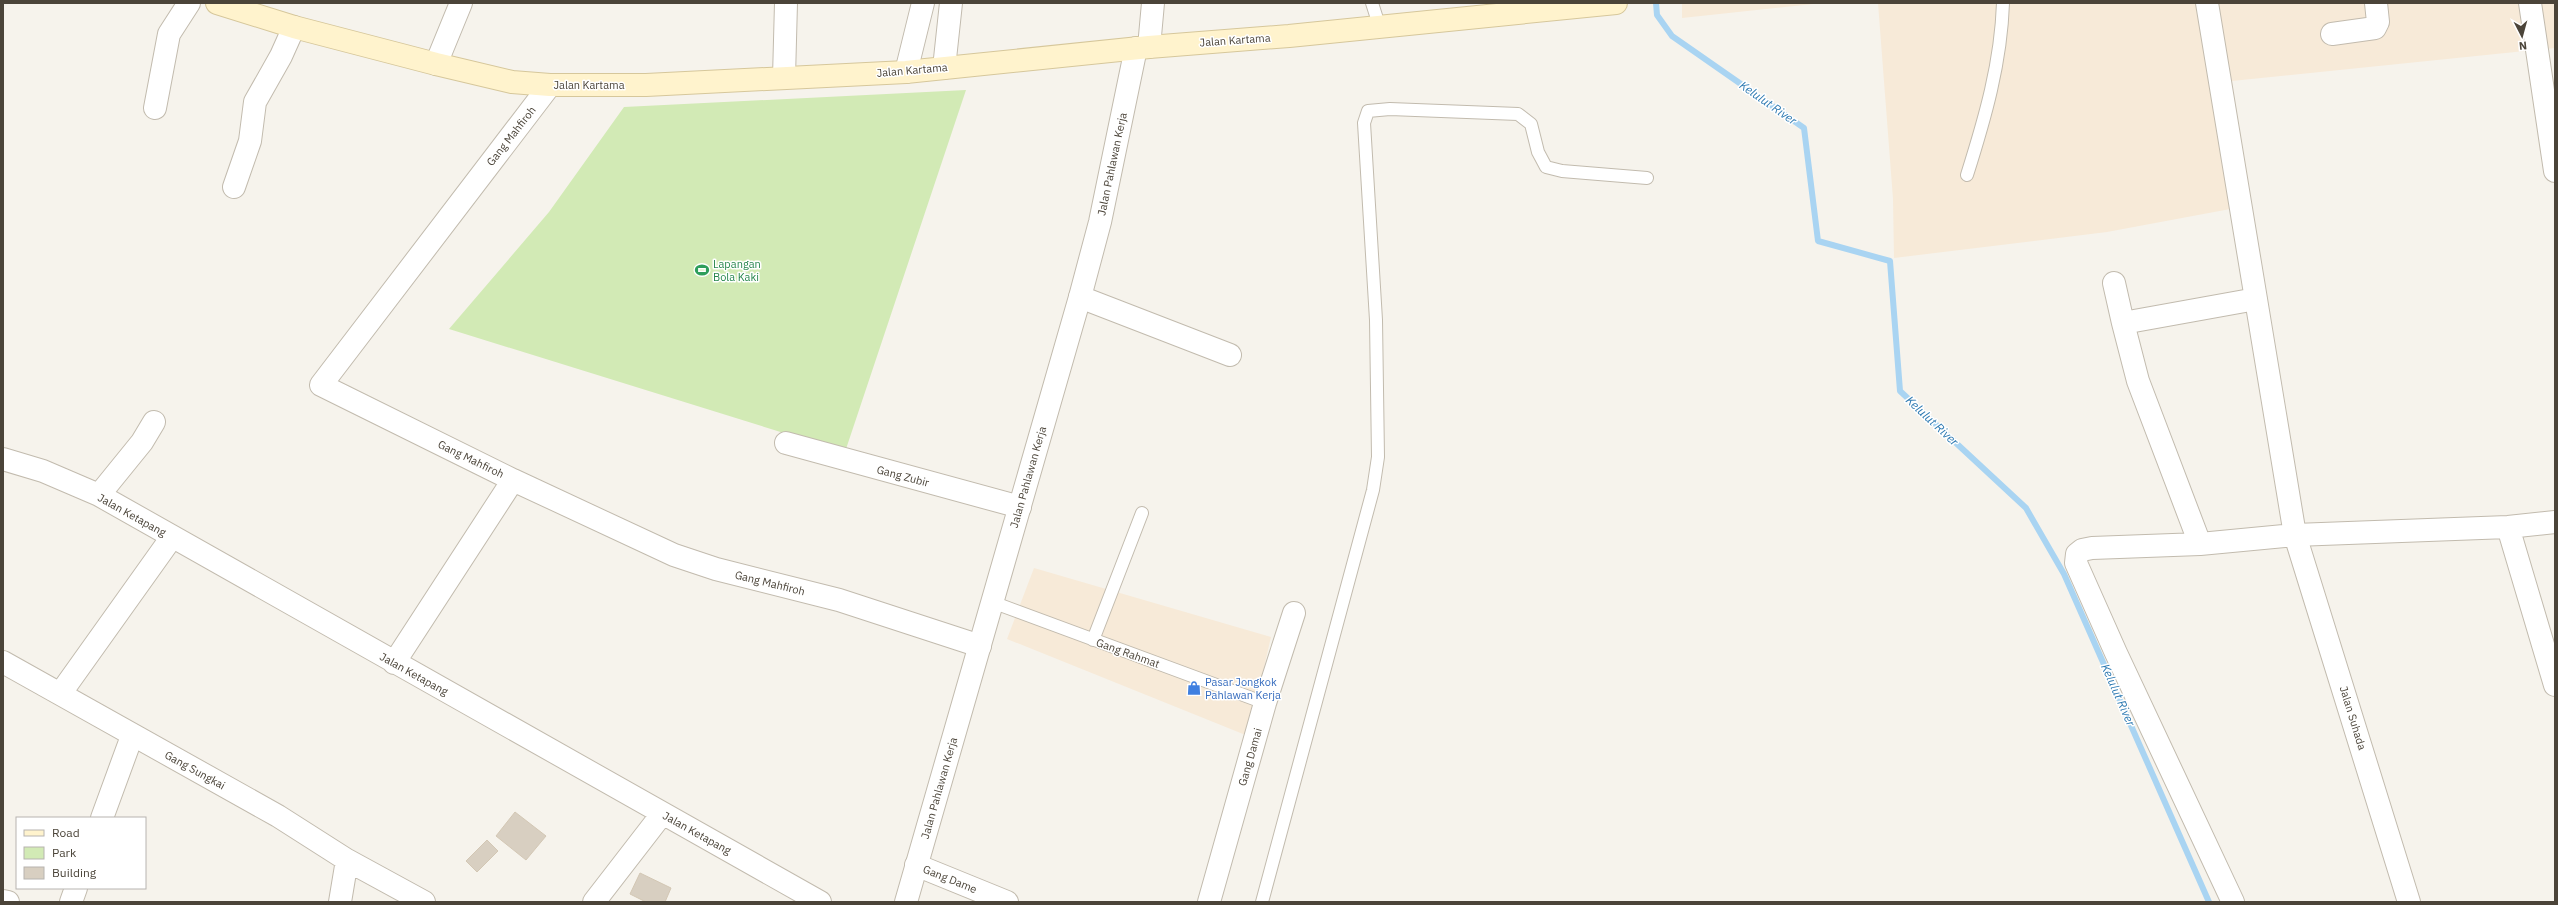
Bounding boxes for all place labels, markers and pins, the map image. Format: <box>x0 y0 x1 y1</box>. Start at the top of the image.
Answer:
place label: Lapangan Bola Kaki <box>713 257 761 284</box>
sports icon: Lapangan Bola Kaki <box>694 262 710 278</box>
place label: Pasar Jongkok Pahlawan Kerja <box>1205 675 1281 702</box>
shop icon: Pasar Jongkok Pahlawan Kerja <box>1186 680 1202 696</box>

